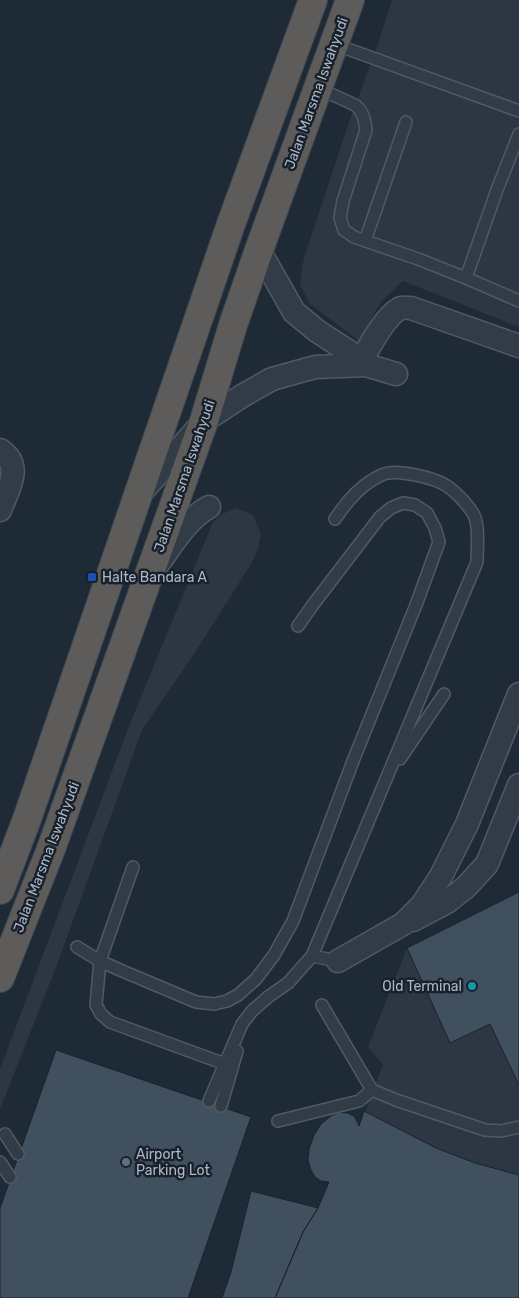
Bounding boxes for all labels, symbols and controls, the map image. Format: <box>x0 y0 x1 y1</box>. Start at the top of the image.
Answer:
street label: Jalan Marsma Iswahyudi <box>281 15 352 171</box>
street label: Jalan Marsma Iswahyudi <box>150 398 219 555</box>
place label: Halte Bandara A <box>102 569 207 586</box>
marker: Halte Bandara A <box>86 571 98 583</box>
street label: Jalan Marsma Iswahyudi <box>10 779 83 935</box>
place label: Old Terminal <box>382 978 462 995</box>
marker: Old Terminal <box>466 980 478 992</box>
place label: Airport Parking Lot <box>136 1146 210 1179</box>
marker: Airport Parking Lot <box>120 1156 132 1168</box>

